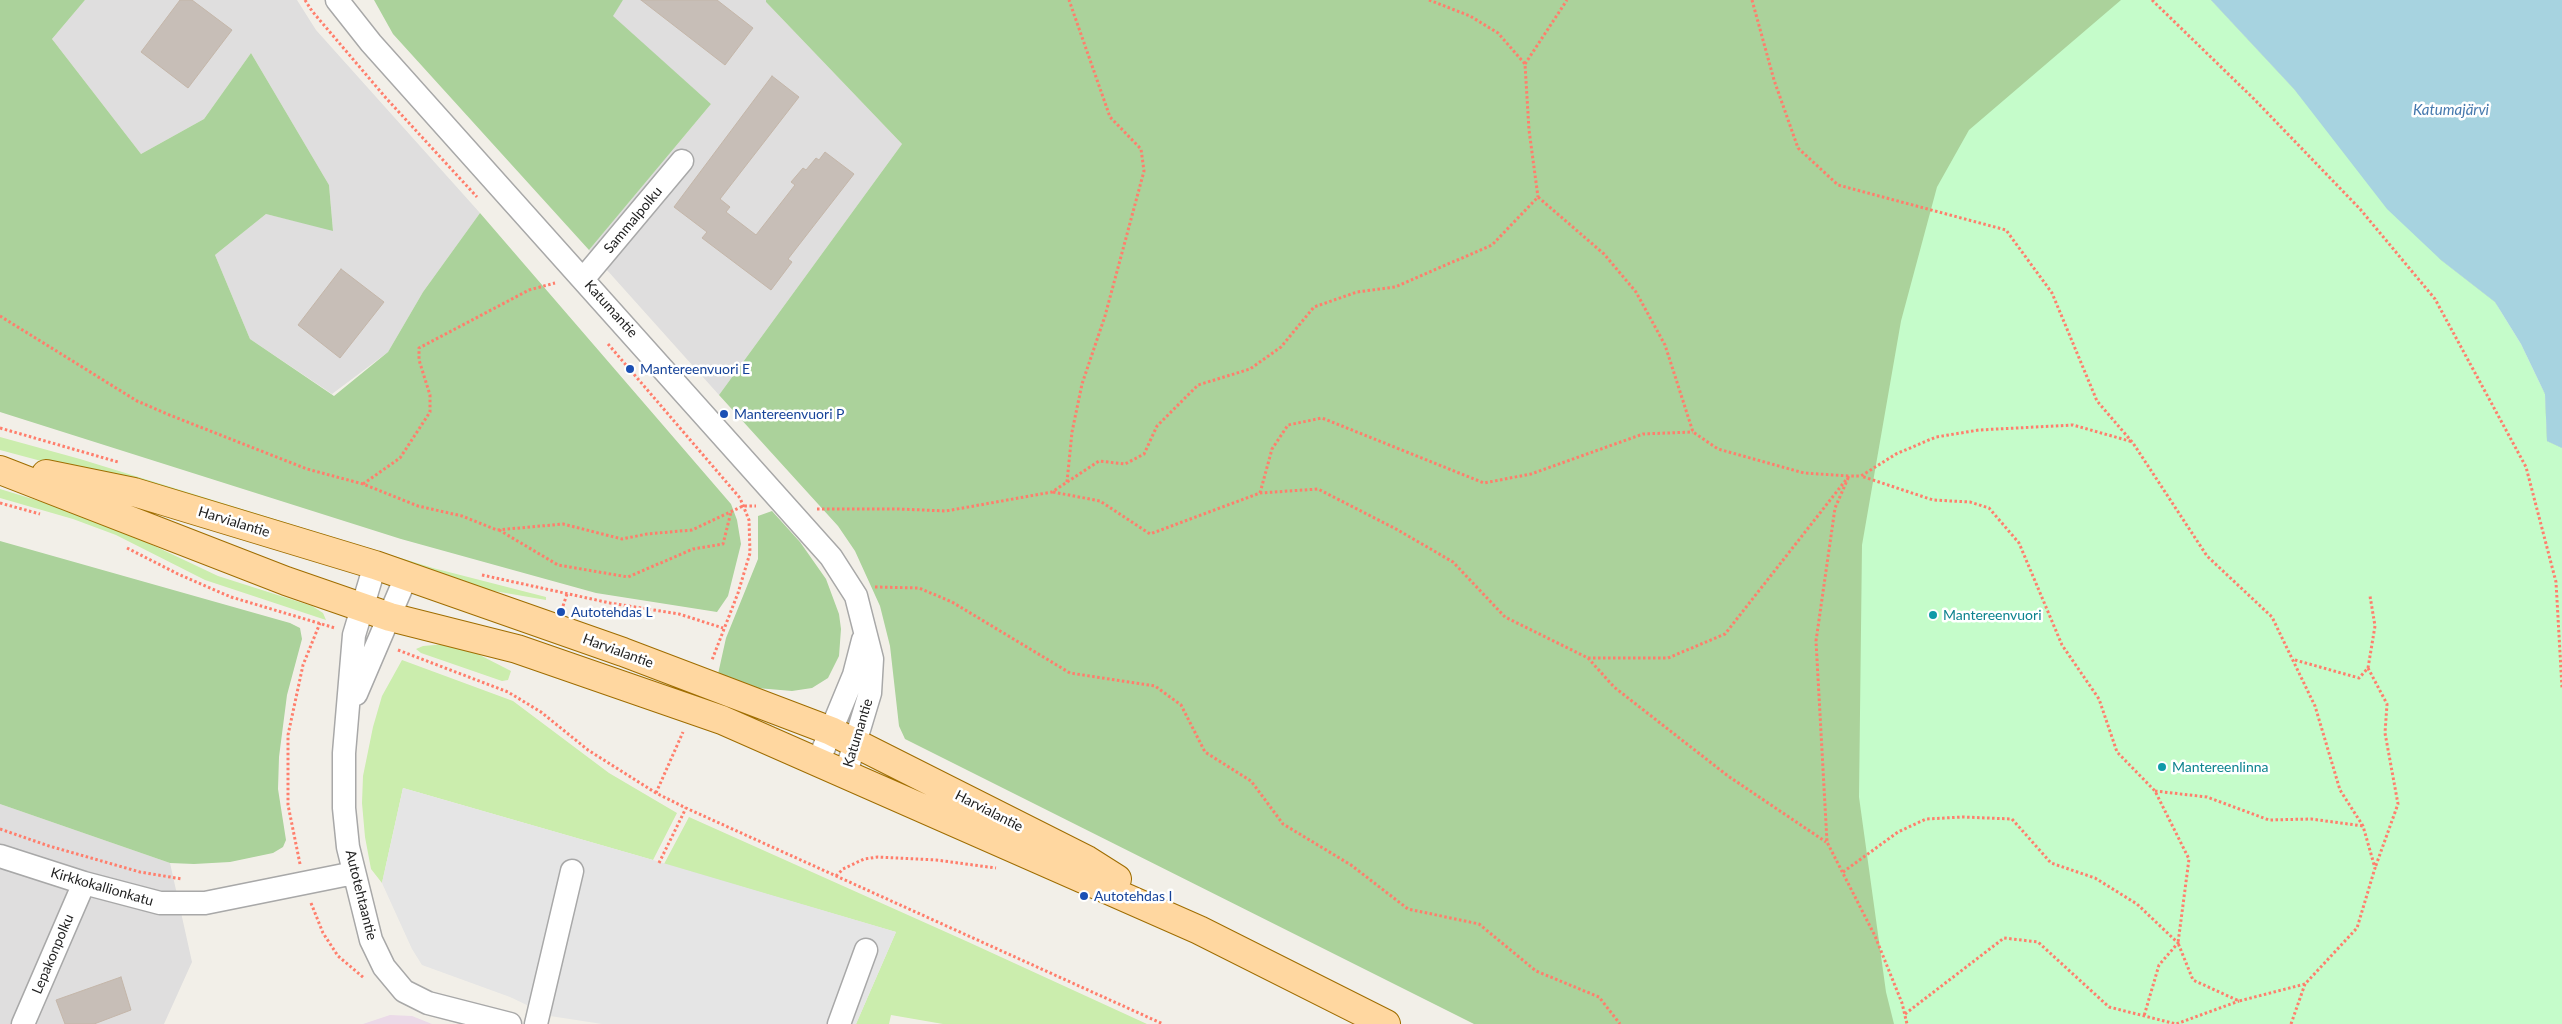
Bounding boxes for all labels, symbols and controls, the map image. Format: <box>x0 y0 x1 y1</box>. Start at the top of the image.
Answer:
water label: Katumajärvi <box>2413 101 2489 119</box>
street label: Sammalpolku <box>600 183 666 257</box>
street label: Katumantie <box>581 277 641 341</box>
place label: Mantereenvuori E <box>640 361 750 377</box>
marker: Mantereenvuori E <box>624 363 636 375</box>
place label: Mantereenvuori P <box>734 406 845 422</box>
marker: Mantereenvuori P <box>718 408 730 420</box>
street label: Harvialantie <box>196 503 272 541</box>
place label: Autotehdas L <box>571 604 653 620</box>
marker: Autotehdas L <box>555 606 567 618</box>
place label: Mantereenvuori <box>1943 607 2042 623</box>
marker: Mantereenvuori <box>1927 609 1939 621</box>
street label: Harvialantie <box>580 630 656 672</box>
street label: Katumantie <box>840 697 876 769</box>
place label: Mantereenlinna <box>2172 759 2268 775</box>
marker: Mantereenlinna <box>2156 761 2168 773</box>
street label: Harvialantie <box>952 787 1026 835</box>
street label: Autotehtaantie <box>342 848 380 942</box>
street label: Kirkkokallionkatu <box>49 864 155 910</box>
place label: Autotehdas I <box>1094 888 1172 904</box>
marker: Autotehdas I <box>1078 890 1090 902</box>
street label: Lepakonpolku <box>29 911 77 997</box>

